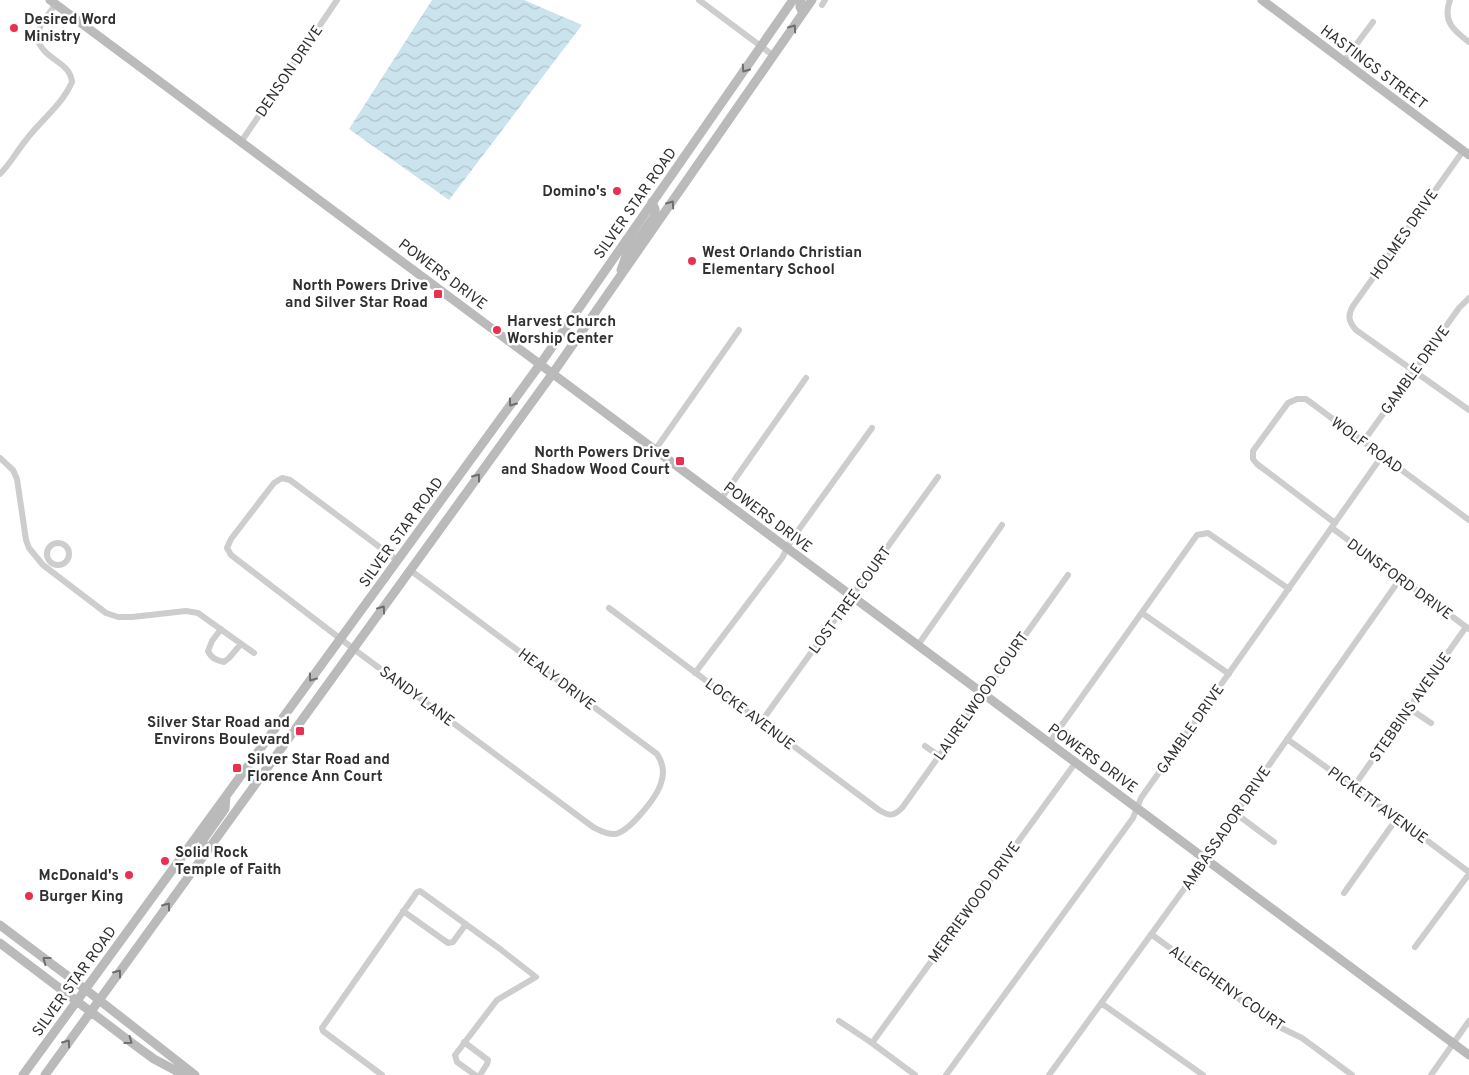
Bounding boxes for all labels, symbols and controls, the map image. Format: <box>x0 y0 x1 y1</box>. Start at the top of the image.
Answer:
place label: Desired Word Ministry <box>24 11 116 47</box>
marker: Desired Word Ministry <box>8 22 20 34</box>
street label: DENSON DRIVE <box>253 22 328 121</box>
street label: HASTINGS STREET <box>1316 22 1430 115</box>
one-way arrow <box>787 24 796 34</box>
one-way arrow <box>742 63 751 73</box>
street label: SILVER STAR ROAD <box>591 145 682 263</box>
place label: Domino's <box>542 183 607 202</box>
marker: Domino's <box>611 185 623 197</box>
street label: HOLMES DRIVE <box>1367 186 1443 284</box>
one-way arrow <box>665 200 674 209</box>
street label: POWERS DRIVE <box>394 236 490 315</box>
place label: West Orlando Christian Elementary School <box>702 244 862 280</box>
marker: West Orlando Christian Elementary School <box>686 255 698 267</box>
place label: North Powers Drive and Silver Star Road <box>285 277 428 313</box>
marker: North Powers Drive and Silver Star Road <box>432 288 444 300</box>
place label: Harvest Church Worship Center <box>507 313 616 349</box>
street label: GAMBLE DRIVE <box>1378 323 1455 419</box>
marker: Harvest Church Worship Center <box>491 324 503 336</box>
one-way arrow <box>509 397 518 407</box>
street label: WOLF ROAD <box>1326 414 1406 479</box>
place label: North Powers Drive and Shadow Wood Court <box>501 444 670 480</box>
marker: North Powers Drive and Shadow Wood Court <box>674 455 686 467</box>
one-way arrow <box>471 473 480 483</box>
street label: SILVER STAR ROAD <box>356 474 449 592</box>
street label: POWERS DRIVE <box>719 479 815 558</box>
street label: DUNSFORD DRIVE <box>1343 535 1456 625</box>
street label: LOST TREE COURT <box>806 543 897 658</box>
one-way arrow <box>376 605 385 615</box>
street label: LAURELWOOD COURT <box>931 629 1034 765</box>
street label: HEALY DRIVE <box>514 645 598 715</box>
street label: STEBBINS AVENUE <box>1366 649 1456 766</box>
street label: SANDY LANE <box>375 663 457 732</box>
one-way arrow <box>309 672 318 682</box>
street label: LOCKE AVENUE <box>700 675 798 755</box>
street label: GAMBLE DRIVE <box>1153 681 1229 778</box>
place label: Silver Star Road and Environs Boulevard <box>147 714 290 750</box>
street label: POWERS DRIVE <box>1044 720 1141 798</box>
marker: Silver Star Road and Environs Boulevard <box>294 725 306 737</box>
place label: Silver Star Road and Florence Ann Court <box>247 751 390 787</box>
marker: Silver Star Road and Florence Ann Court <box>231 762 243 774</box>
street label: AMBASSADOR DRIVE <box>1179 763 1276 895</box>
street label: PICKETT AVENUE <box>1323 763 1431 849</box>
street label: MERRIEWOOD DRIVE <box>925 839 1025 967</box>
place label: Solid Rock Temple of Faith <box>175 844 281 880</box>
marker: Solid Rock Temple of Faith <box>159 855 171 867</box>
place label: McDonald's <box>39 867 119 886</box>
marker: McDonald's <box>123 869 135 881</box>
place label: Burger King <box>39 888 124 907</box>
marker: Burger King <box>23 890 35 902</box>
one-way arrow <box>161 903 169 912</box>
street label: SILVER STAR ROAD <box>29 923 122 1041</box>
street label: ALLEGHENY COURT <box>1165 942 1288 1036</box>
one-way arrow <box>42 957 52 966</box>
one-way arrow <box>112 969 121 979</box>
one-way arrow <box>123 1035 133 1044</box>
one-way arrow <box>61 1039 70 1049</box>

